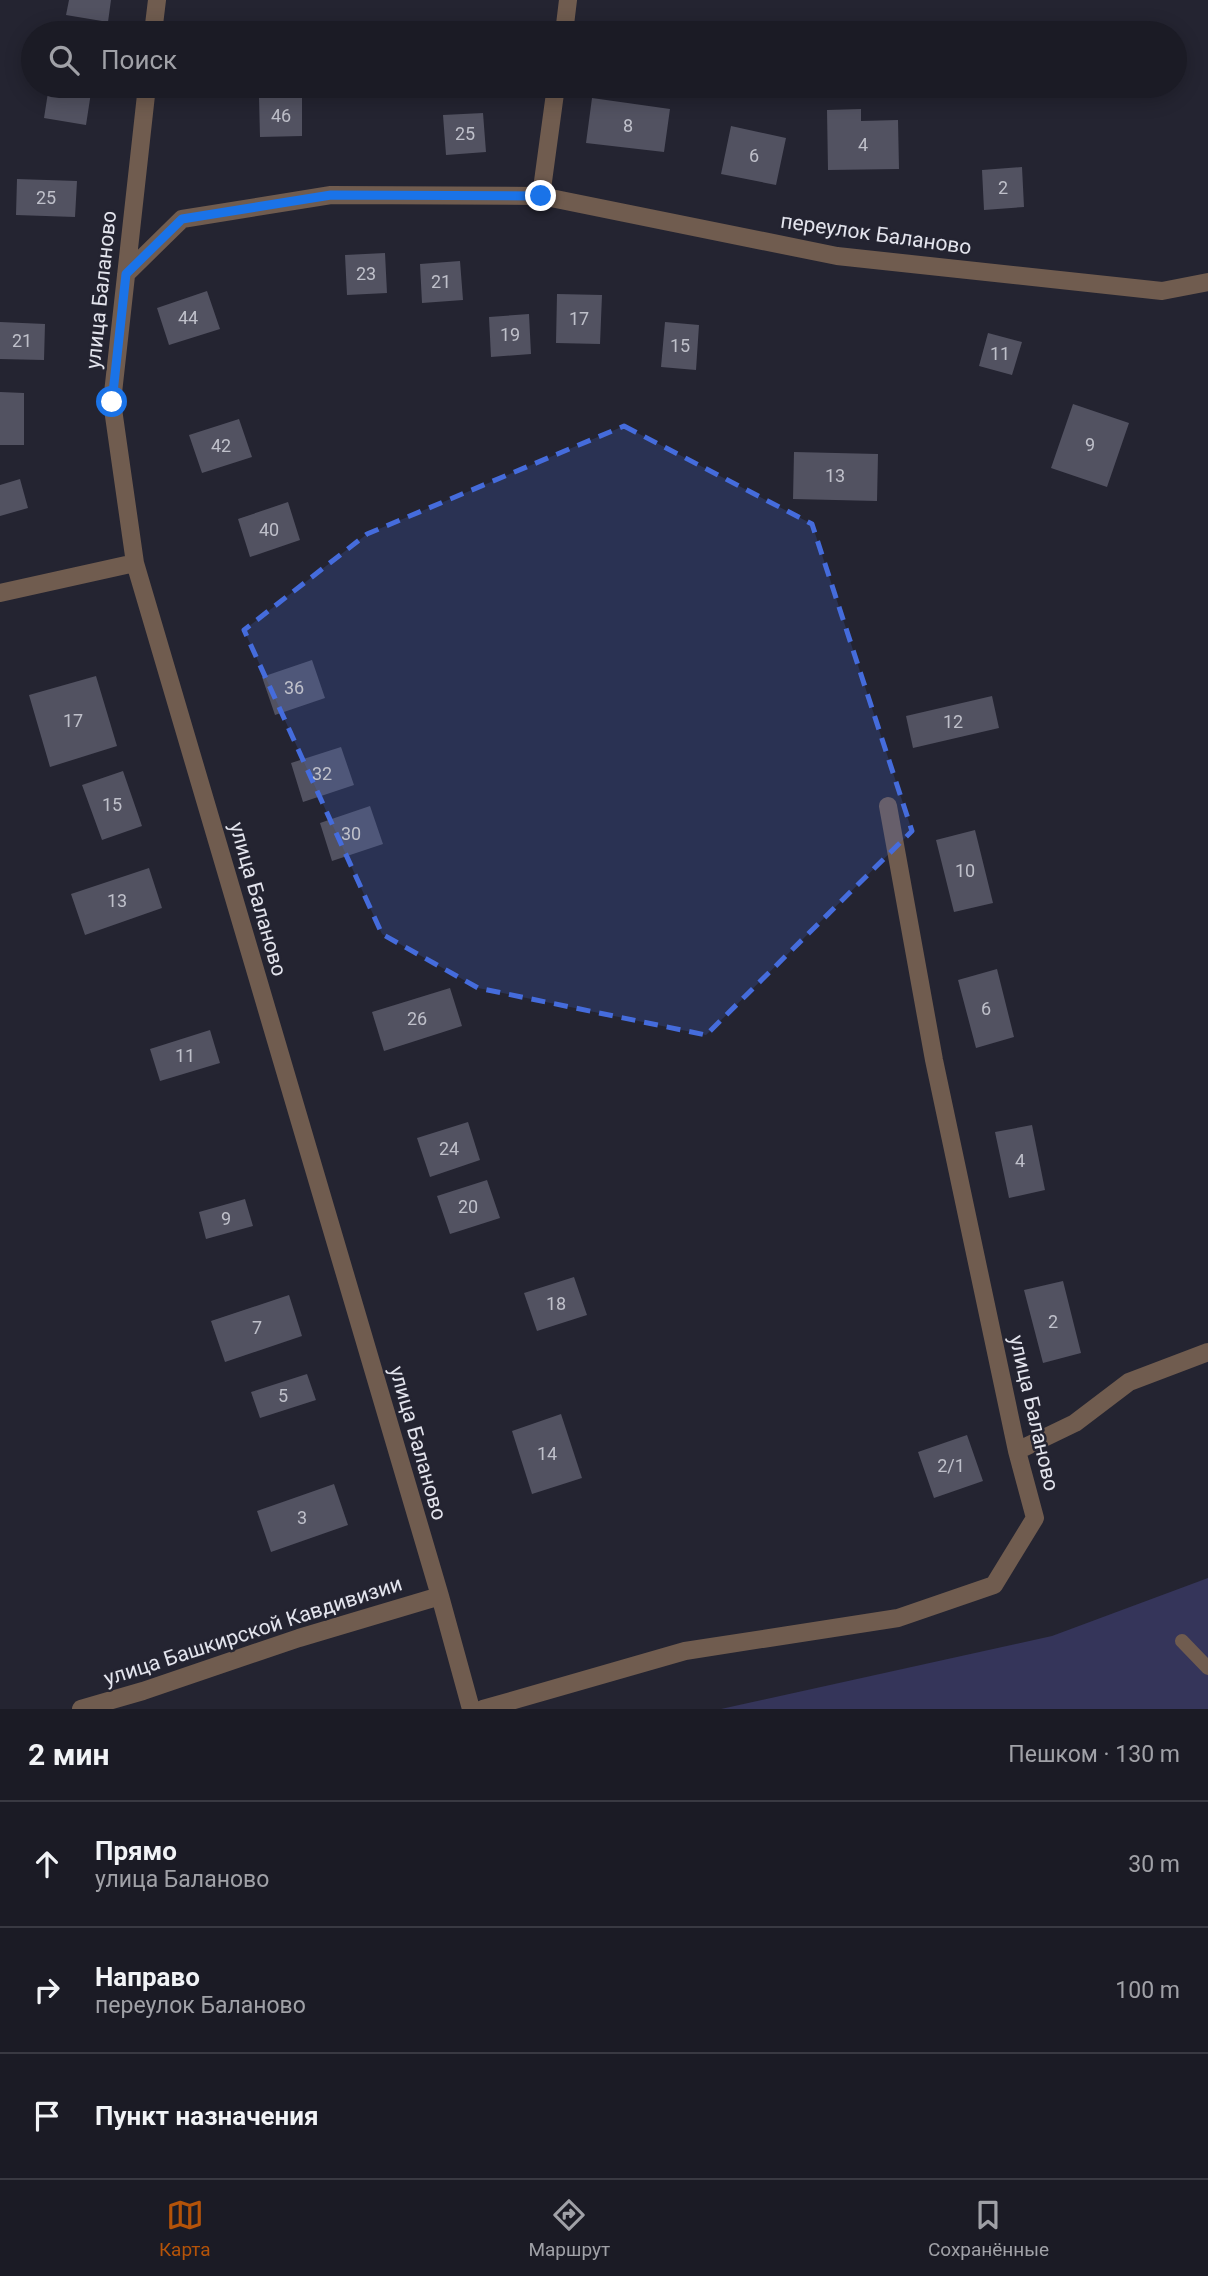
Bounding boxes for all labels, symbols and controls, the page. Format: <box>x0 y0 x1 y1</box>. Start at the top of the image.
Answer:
search box <box>21 21 1187 98</box>
icon: search <box>45 41 83 79</box>
text: Поиск <box>101 45 177 75</box>
house number: 46 <box>271 105 291 126</box>
house number: 8 <box>623 115 633 136</box>
house number: 25 <box>455 123 475 144</box>
house number: 4 <box>858 134 868 155</box>
house number: 6 <box>749 145 759 166</box>
house number: 2 <box>998 177 1008 198</box>
route end <box>525 180 556 211</box>
house number: 25 <box>36 187 56 208</box>
street label: переулок Баланово <box>779 209 973 259</box>
street label: улица Баланово <box>81 210 121 370</box>
house number: 23 <box>356 263 376 284</box>
house number: 21 <box>431 271 451 292</box>
house number: 44 <box>178 307 198 328</box>
house number: 17 <box>569 308 589 329</box>
house number: 19 <box>500 324 520 345</box>
house number: 21 <box>12 330 32 351</box>
house number: 15 <box>670 335 690 356</box>
house number: 11 <box>990 343 1010 364</box>
route start <box>96 386 127 417</box>
house number: 9 <box>1085 434 1095 455</box>
house number: 42 <box>211 435 231 456</box>
house number: 13 <box>825 465 845 486</box>
house number: 40 <box>259 519 279 540</box>
house number: 36 <box>284 677 304 698</box>
house number: 17 <box>63 710 83 731</box>
house number: 12 <box>943 711 963 732</box>
house number: 32 <box>312 763 332 784</box>
house number: 15 <box>102 794 122 815</box>
street label: улица Баланово <box>225 819 291 979</box>
house number: 30 <box>341 823 361 844</box>
house number: 10 <box>955 860 975 881</box>
house number: 13 <box>107 890 127 911</box>
house number: 6 <box>981 998 991 1019</box>
house number: 26 <box>407 1008 427 1029</box>
house number: 11 <box>175 1045 195 1066</box>
house number: 24 <box>439 1138 459 1159</box>
house number: 4 <box>1015 1150 1025 1171</box>
house number: 20 <box>458 1196 478 1217</box>
house number: 9 <box>221 1208 231 1229</box>
house number: 18 <box>546 1293 566 1314</box>
house number: 2 <box>1048 1311 1058 1332</box>
house number: 7 <box>252 1317 262 1338</box>
street label: улица Баланово <box>1004 1333 1064 1493</box>
street label: улица Баланово <box>385 1363 451 1523</box>
house number: 5 <box>278 1385 288 1406</box>
house number: 14 <box>537 1443 557 1464</box>
house number: 2/1 <box>937 1455 965 1476</box>
house number: 3 <box>297 1507 307 1528</box>
street label: улица Башкирской Кавдивизии <box>101 1571 405 1691</box>
text: 2 мин <box>28 1737 109 1772</box>
text: Пешком · 130 m <box>1008 1741 1180 1768</box>
text: Прямо <box>95 1836 177 1866</box>
icon: ahead <box>28 1845 66 1883</box>
text: 30 m <box>1128 1851 1180 1878</box>
text: улица Баланово <box>95 1866 269 1893</box>
text: Направо <box>95 1962 200 1992</box>
icon: right <box>28 1971 66 2009</box>
text: 100 m <box>1115 1977 1180 2004</box>
text: переулок Баланово <box>95 1992 306 2019</box>
icon: arrive <box>28 2097 66 2135</box>
text: Пункт назначения <box>95 2101 319 2131</box>
tab: Карта <box>159 2196 211 2261</box>
tab: Маршрут <box>528 2196 610 2261</box>
tab: Сохранённые <box>928 2196 1049 2261</box>

